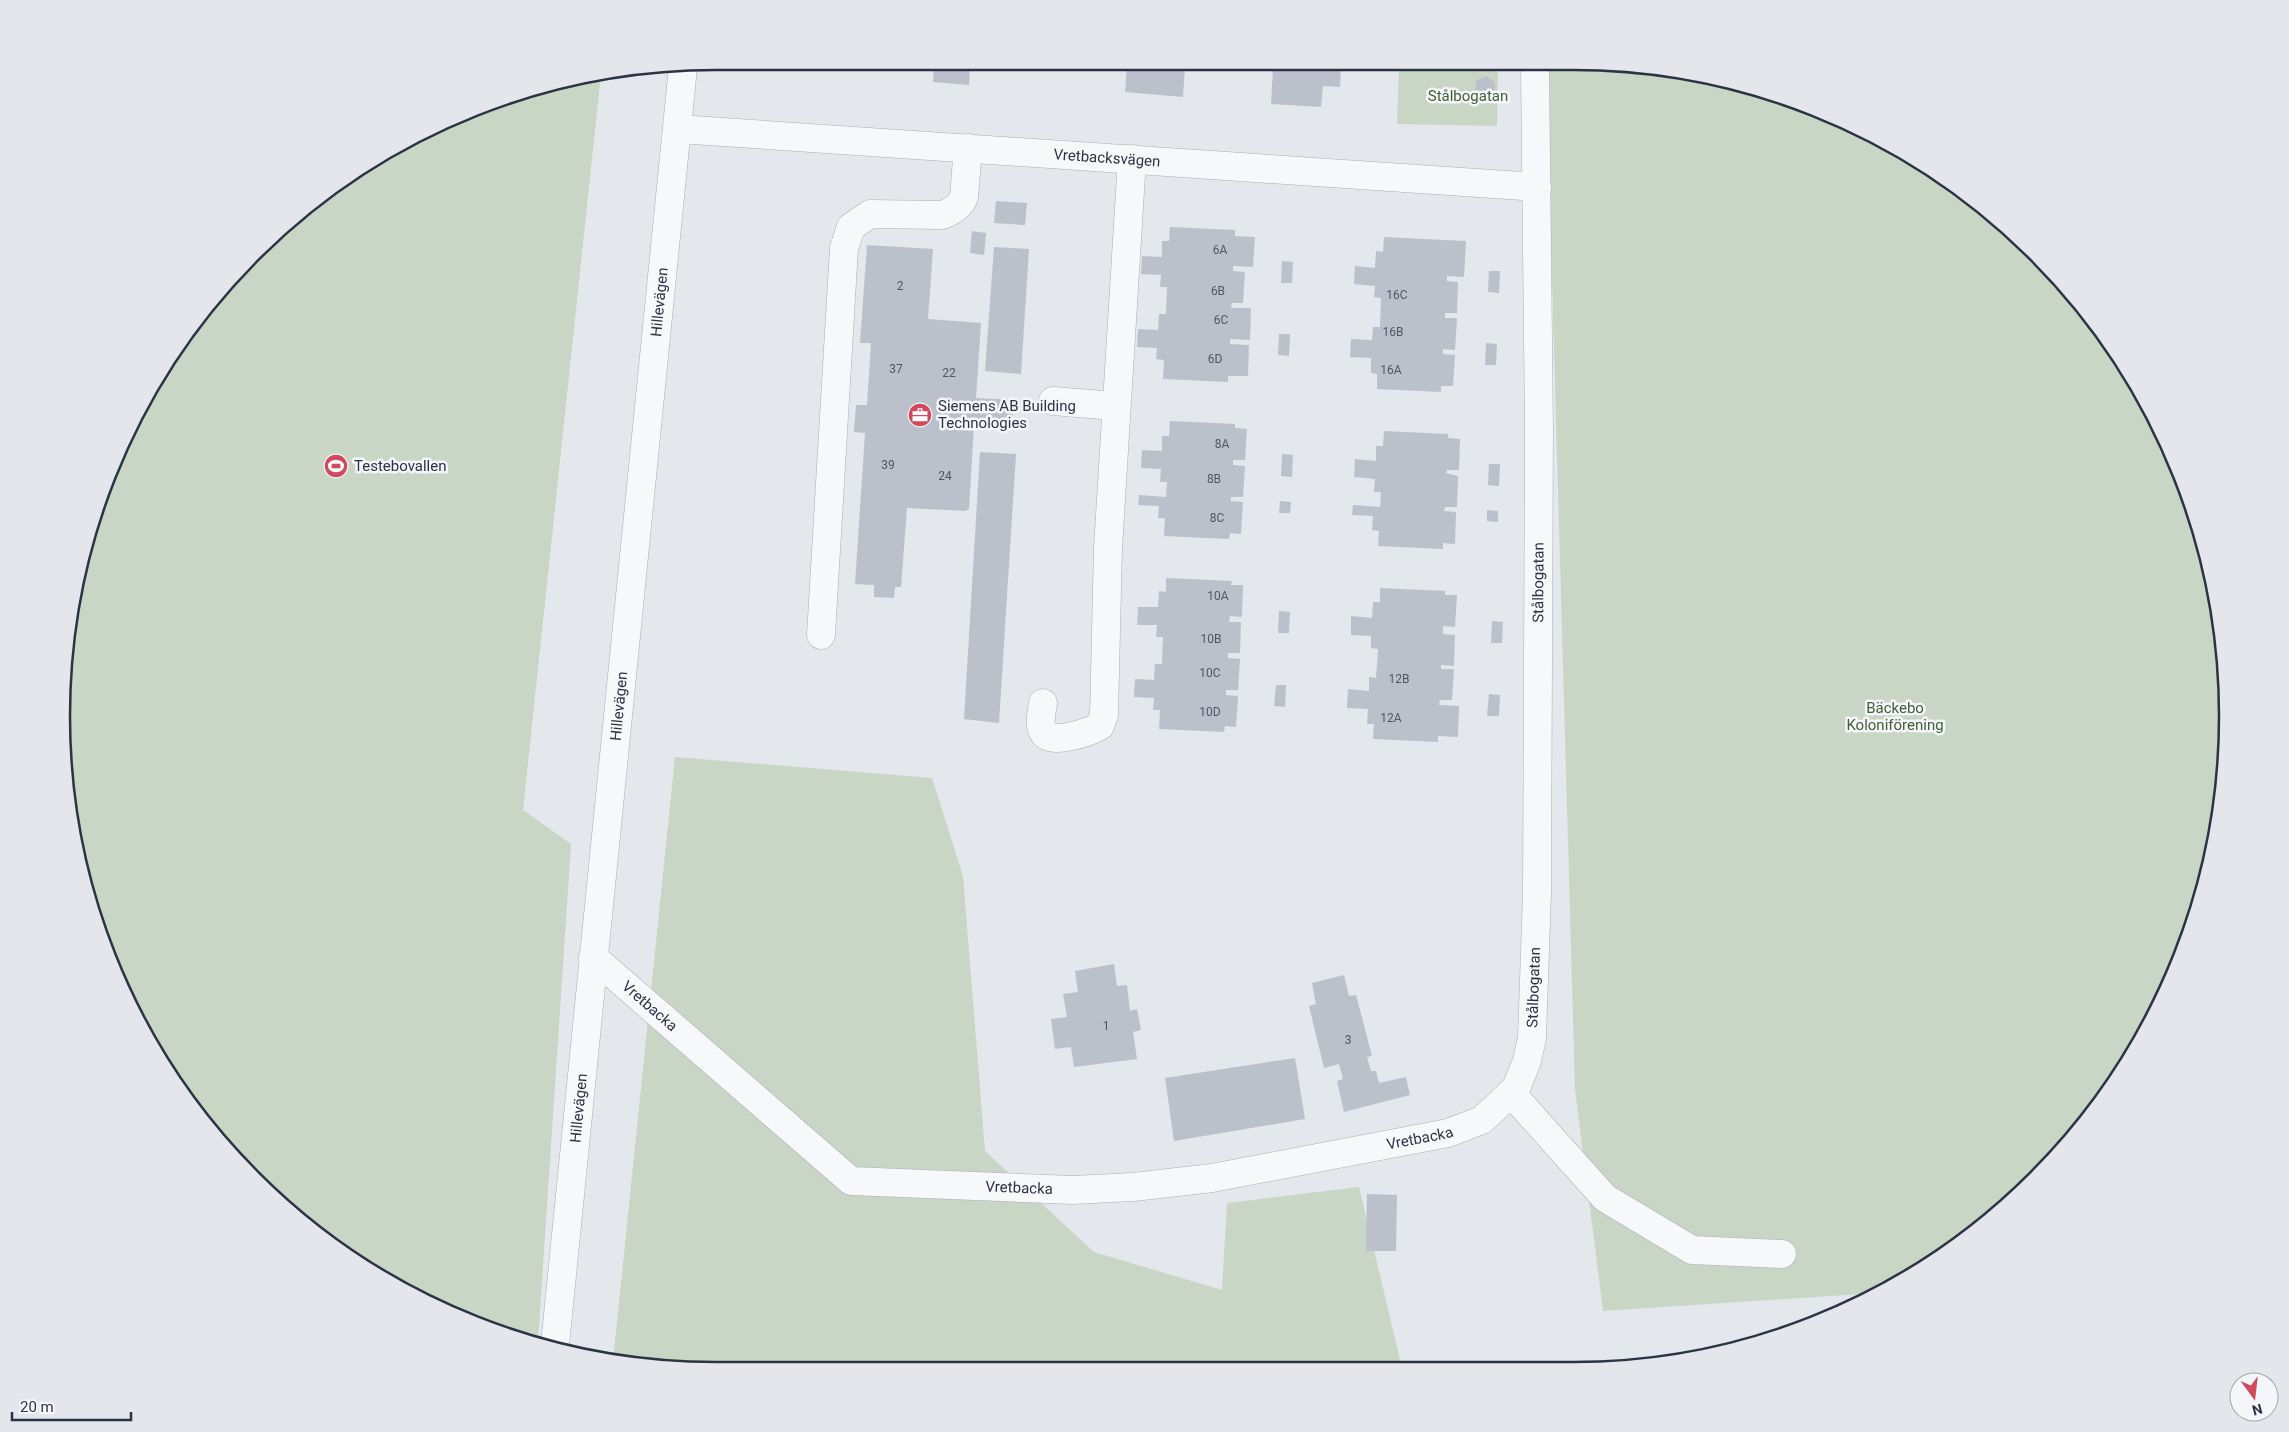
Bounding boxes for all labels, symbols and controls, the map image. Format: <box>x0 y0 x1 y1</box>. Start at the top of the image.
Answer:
park label: Stålbogatan <box>1428 87 1508 105</box>
street label: Vretbacksvägen <box>1053 145 1161 171</box>
house number: 6A <box>1213 243 1227 257</box>
street label: Hillevägen <box>647 267 672 338</box>
house number: 2 <box>897 279 904 293</box>
house number: 6B <box>1211 284 1225 298</box>
house number: 16C <box>1386 288 1408 302</box>
house number: 6C <box>1214 313 1228 327</box>
house number: 16B <box>1383 325 1403 339</box>
house number: 6D <box>1208 352 1222 366</box>
house number: 37 <box>889 362 903 376</box>
house number: 16A <box>1380 363 1402 377</box>
house number: 22 <box>942 366 956 380</box>
place label: Siemens AB Building Technologies <box>938 397 1076 432</box>
office icon: Siemens AB Building Technologies <box>907 402 933 428</box>
house number: 8A <box>1215 437 1229 451</box>
sports icon: Testebovallen <box>323 453 349 479</box>
place label: Testebovallen <box>354 457 447 475</box>
house number: 39 <box>881 458 895 472</box>
house number: 24 <box>938 469 952 483</box>
house number: 8B <box>1207 472 1221 486</box>
house number: 8C <box>1210 511 1224 525</box>
street label: Stålbogatan <box>1529 542 1548 623</box>
house number: 10A <box>1207 589 1229 603</box>
house number: 10B <box>1201 632 1221 646</box>
house number: 10C <box>1199 666 1221 680</box>
street label: Hillevägen <box>607 671 631 742</box>
house number: 12B <box>1389 672 1409 686</box>
park label: Bäckebo Koloniförening <box>1846 699 1944 734</box>
house number: 10D <box>1199 705 1221 719</box>
house number: 12A <box>1380 711 1402 725</box>
street label: Stålbogatan <box>1523 947 1544 1028</box>
street label: Vretbacka <box>618 977 681 1035</box>
house number: 1 <box>1103 1019 1109 1033</box>
house number: 3 <box>1345 1033 1351 1047</box>
street label: Hillevägen <box>566 1073 591 1144</box>
street label: Vretbacka <box>1385 1123 1456 1154</box>
street label: Vretbacka <box>985 1177 1053 1198</box>
north arrow <box>2229 1372 2279 1422</box>
scale bar <box>12 1390 131 1422</box>
text: 20 m <box>20 1398 54 1416</box>
text: N <box>2251 1401 2264 1419</box>

